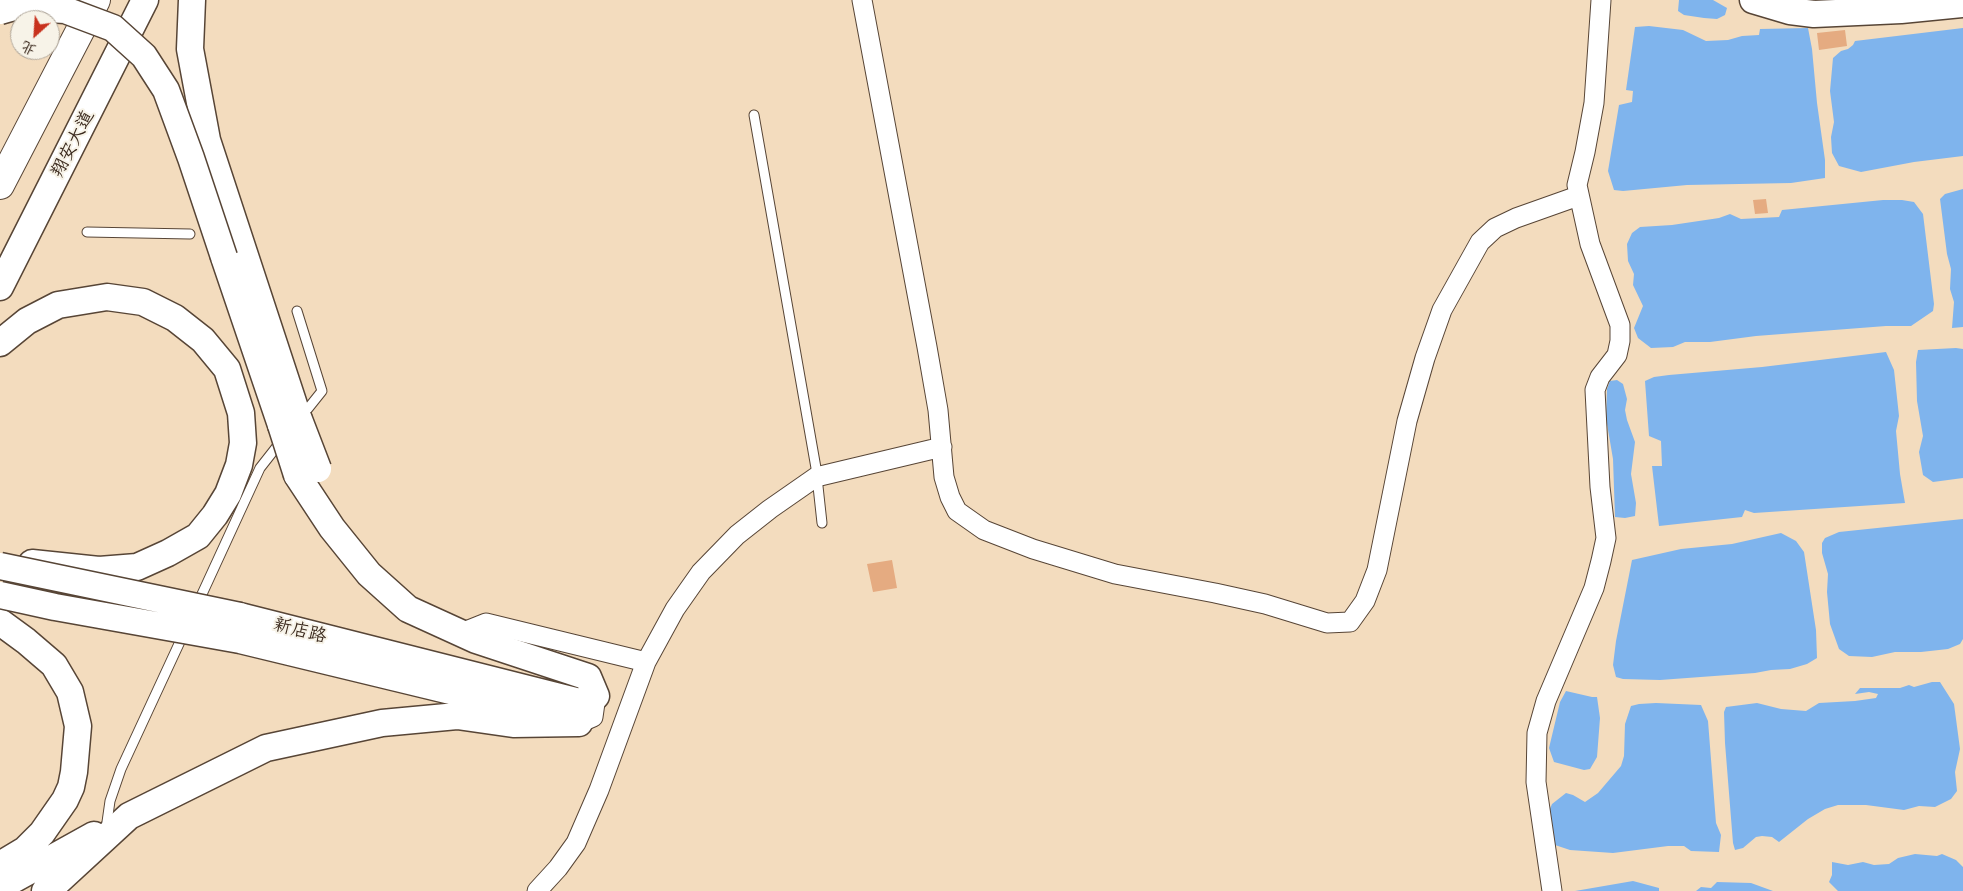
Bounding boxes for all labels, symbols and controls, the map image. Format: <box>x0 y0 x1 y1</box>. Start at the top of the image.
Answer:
north arrow <box>10 10 60 60</box>
text: 北 <box>19 37 39 59</box>
street label: 翔安大道 <box>47 107 99 181</box>
street label: 新店路 <box>271 614 329 648</box>

